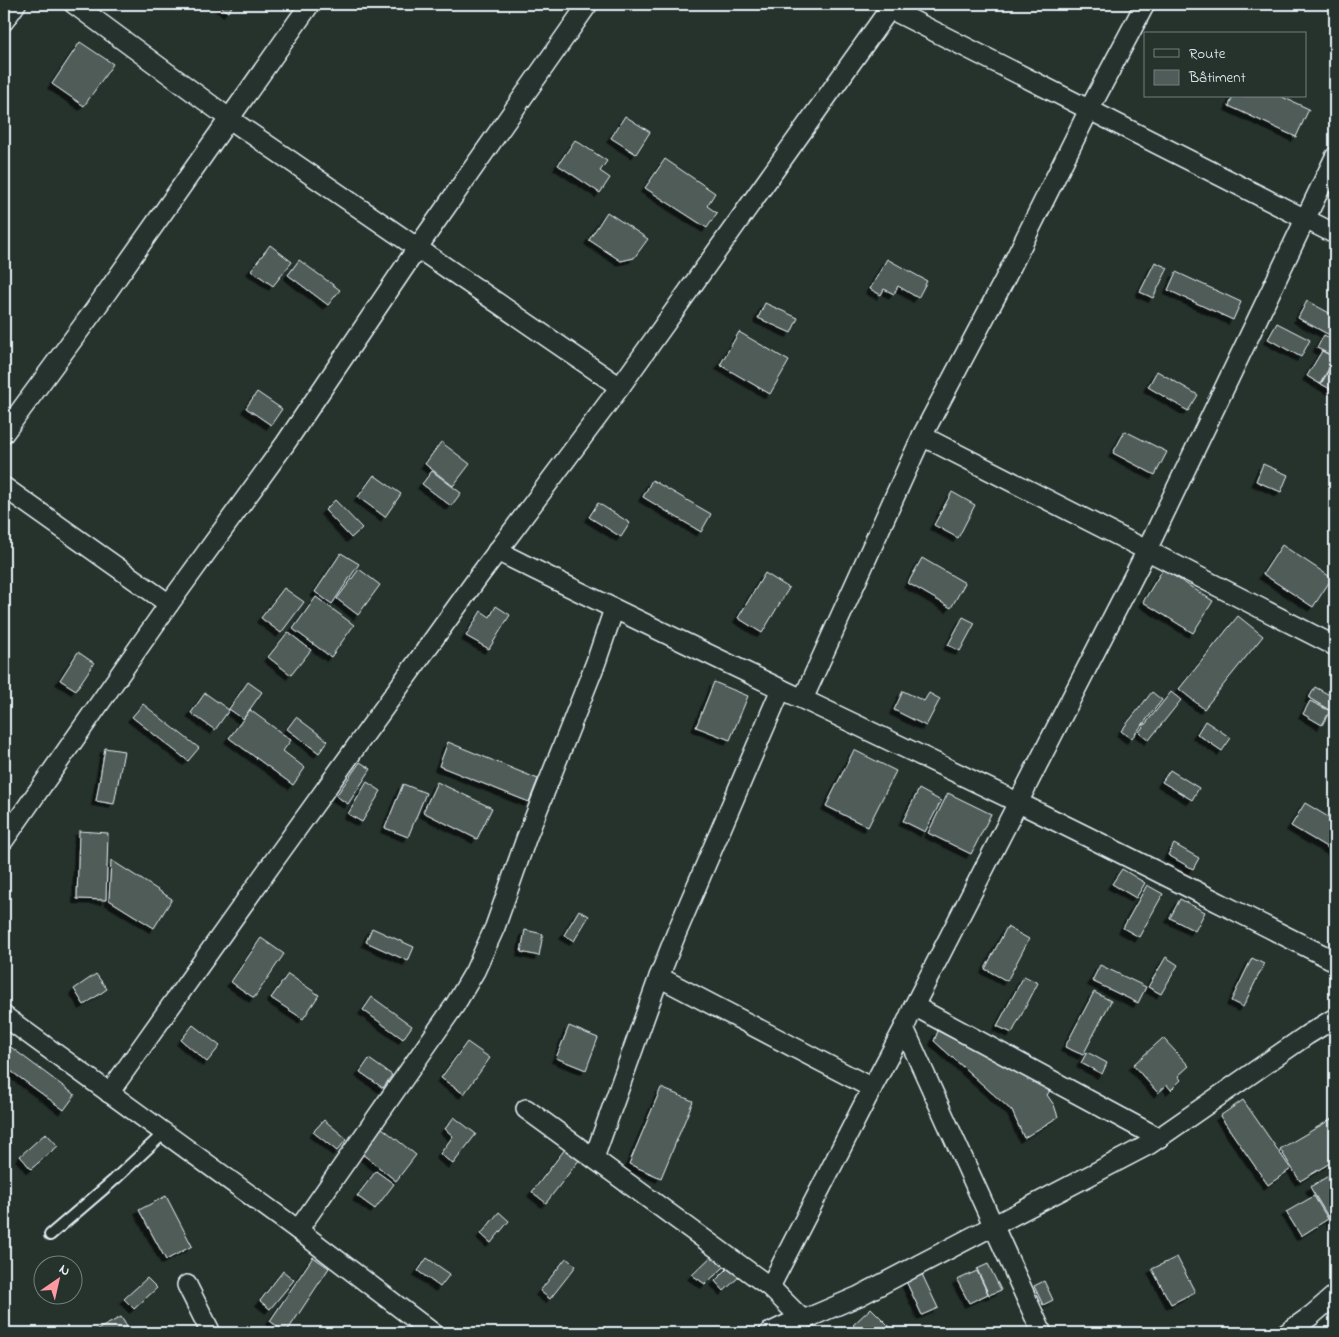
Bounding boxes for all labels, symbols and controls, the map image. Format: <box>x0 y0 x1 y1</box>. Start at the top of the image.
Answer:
legend <box>1144 32 1306 98</box>
text: Route <box>1189 43 1226 65</box>
text: Bâtiment <box>1188 67 1246 89</box>
north arrow <box>32 1254 82 1304</box>
text: N <box>55 1259 74 1282</box>

